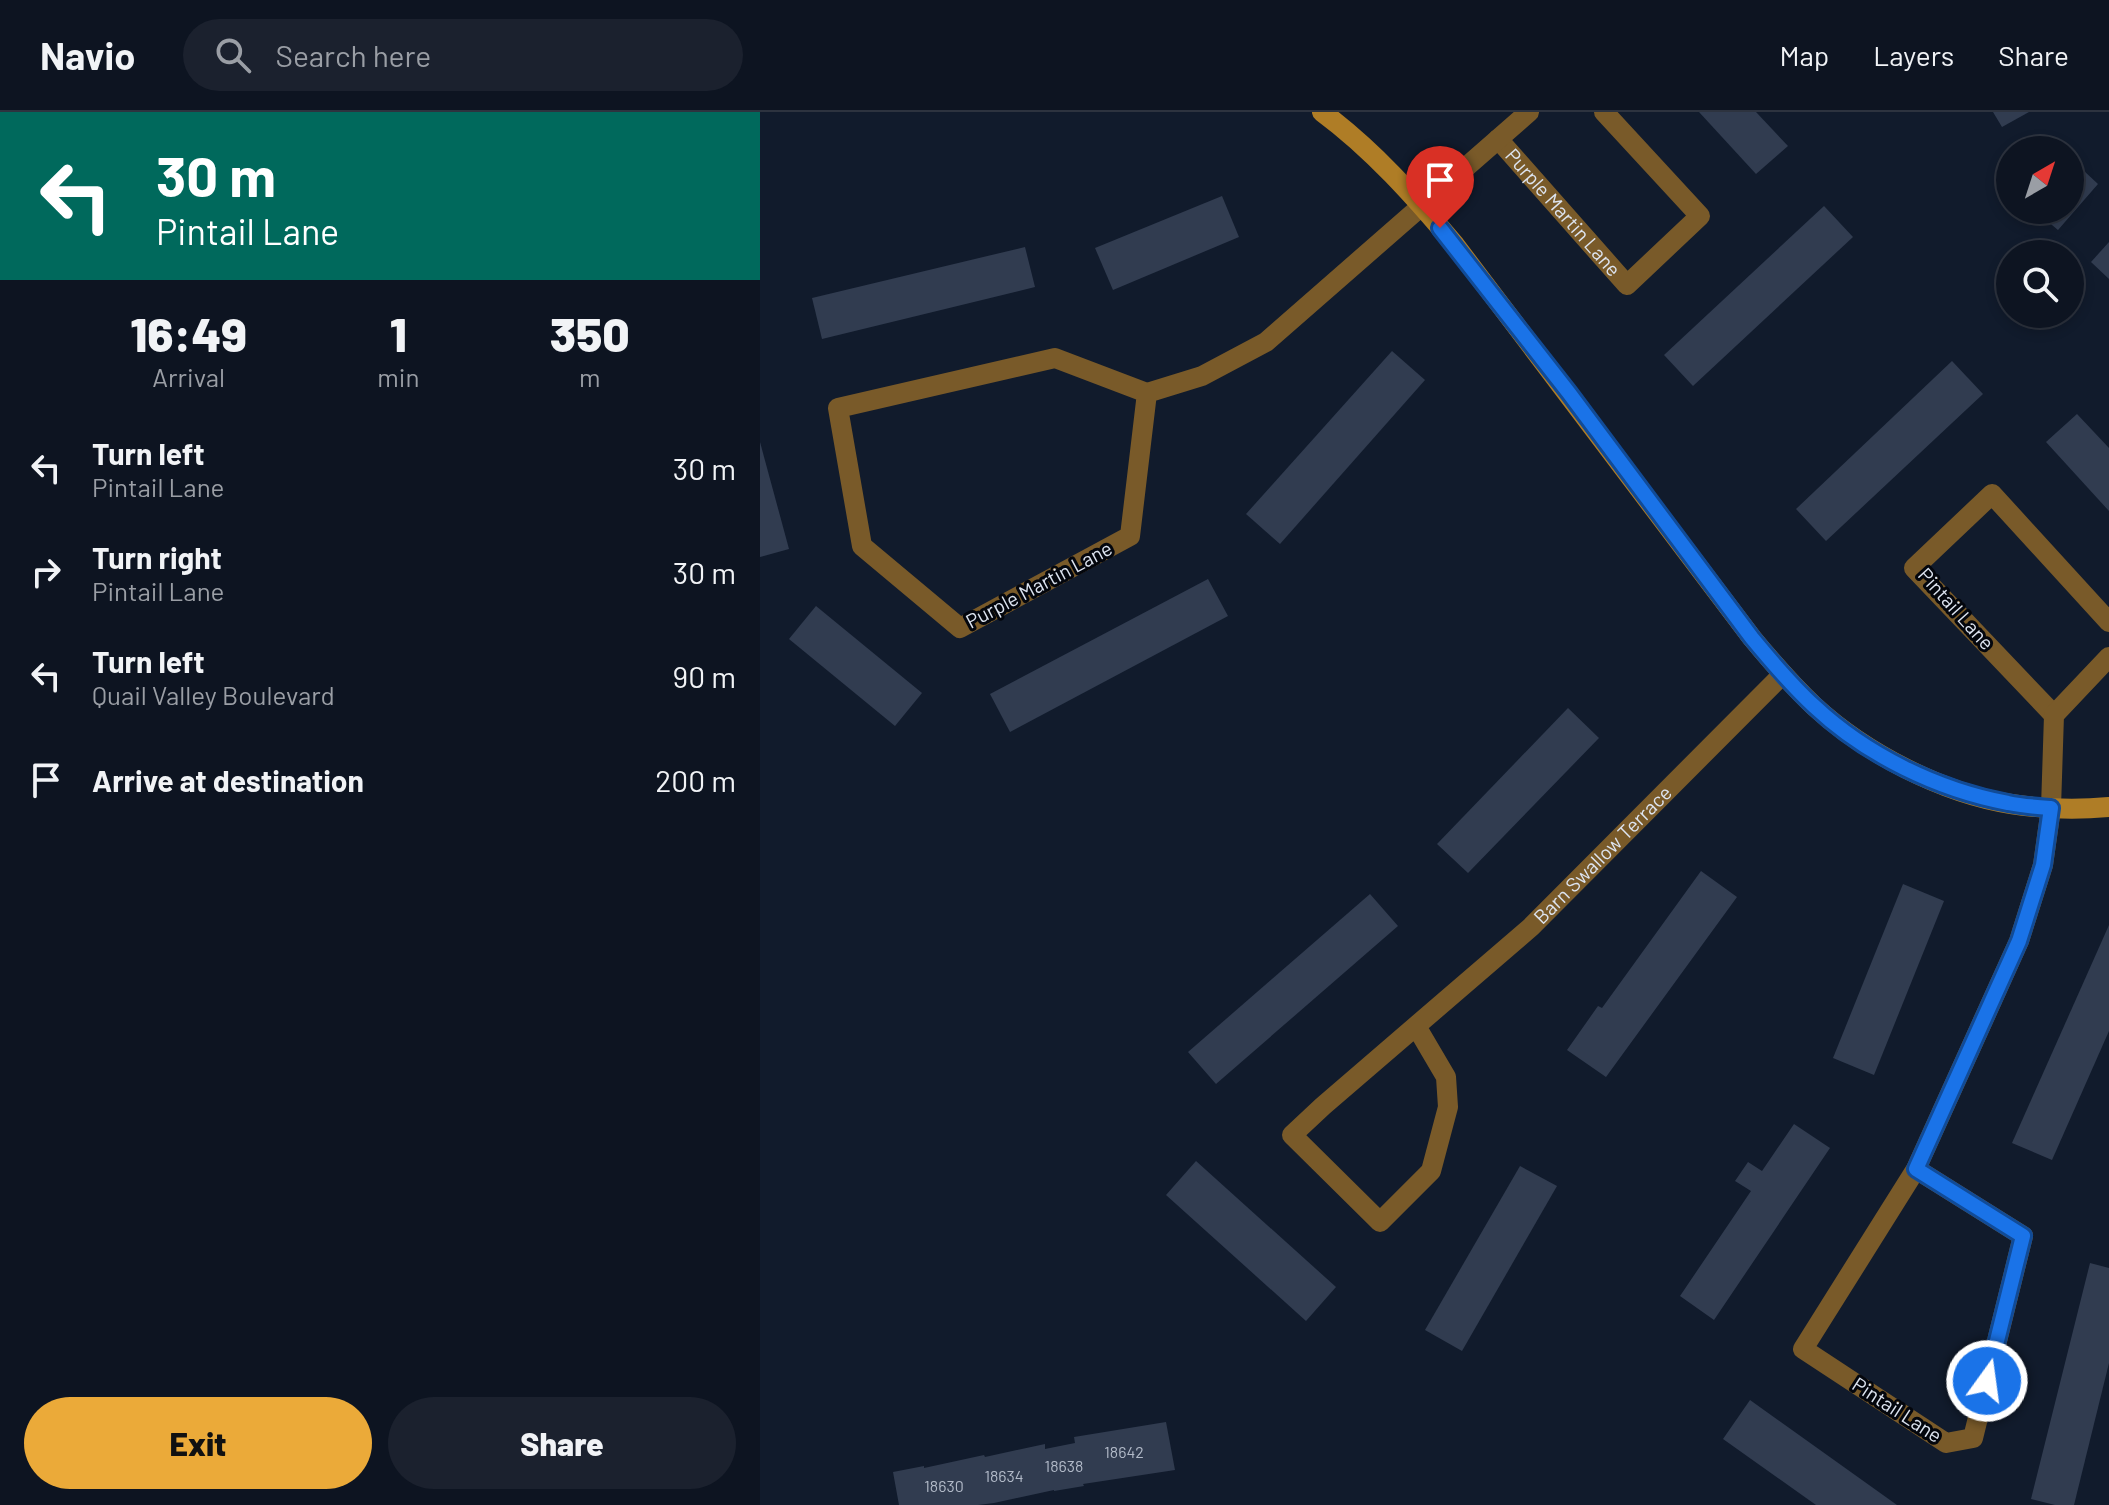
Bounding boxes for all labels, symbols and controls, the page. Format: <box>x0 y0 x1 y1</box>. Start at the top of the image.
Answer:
search box <box>183 19 743 91</box>
text: Navio <box>40 32 135 78</box>
icon: search <box>211 33 255 77</box>
text: Search here <box>275 37 431 73</box>
text: Map <box>1779 38 1829 72</box>
text: Layers <box>1873 38 1954 72</box>
text: Share <box>1998 38 2069 72</box>
north arrow <box>1996 136 2084 224</box>
map controls <box>1996 136 2084 328</box>
text: 30 m <box>156 141 276 208</box>
street label: Purple Martin Lane <box>1501 143 1626 281</box>
icon: left <box>24 144 128 248</box>
pin <box>1406 146 1474 228</box>
icon: arrive <box>1418 158 1462 202</box>
text: Pintail Lane <box>156 209 339 252</box>
button: search <box>1996 240 2084 328</box>
text: 16:49 <box>130 304 247 362</box>
text: 1 <box>390 304 407 362</box>
text: 350 <box>550 304 630 362</box>
text: Arrival <box>152 361 225 392</box>
text: min <box>377 361 419 392</box>
text: m <box>579 361 600 392</box>
text: Turn left <box>92 435 205 471</box>
icon: left <box>24 446 68 490</box>
text: 30 m <box>673 450 736 486</box>
text: Pintail Lane <box>92 471 224 502</box>
street label: Purple Martin Lane <box>961 535 1116 633</box>
text: Turn right <box>92 539 222 575</box>
icon: right <box>24 550 68 594</box>
text: 30 m <box>673 554 736 590</box>
street label: Pintail Lane <box>1914 562 2000 654</box>
text: Pintail Lane <box>92 575 224 606</box>
text: Turn left <box>92 643 205 679</box>
icon: left <box>24 654 68 698</box>
text: 90 m <box>673 658 736 694</box>
text: Quail Valley Boulevard <box>92 679 335 710</box>
icon: arrive <box>24 758 68 802</box>
text: Arrive at destination <box>92 762 364 798</box>
text: 200 m <box>655 762 736 798</box>
street label: Barn Swallow Terrace <box>1528 780 1676 928</box>
position arrow <box>1945 1339 2029 1423</box>
street label: Pintail Lane <box>1848 1371 1947 1447</box>
button: Exit <box>24 1397 372 1489</box>
button: Share <box>388 1397 736 1489</box>
house number: 18642 <box>1104 1442 1144 1461</box>
house number: 18638 <box>1045 1456 1083 1475</box>
house number: 18634 <box>984 1466 1024 1485</box>
house number: 18630 <box>924 1476 964 1495</box>

